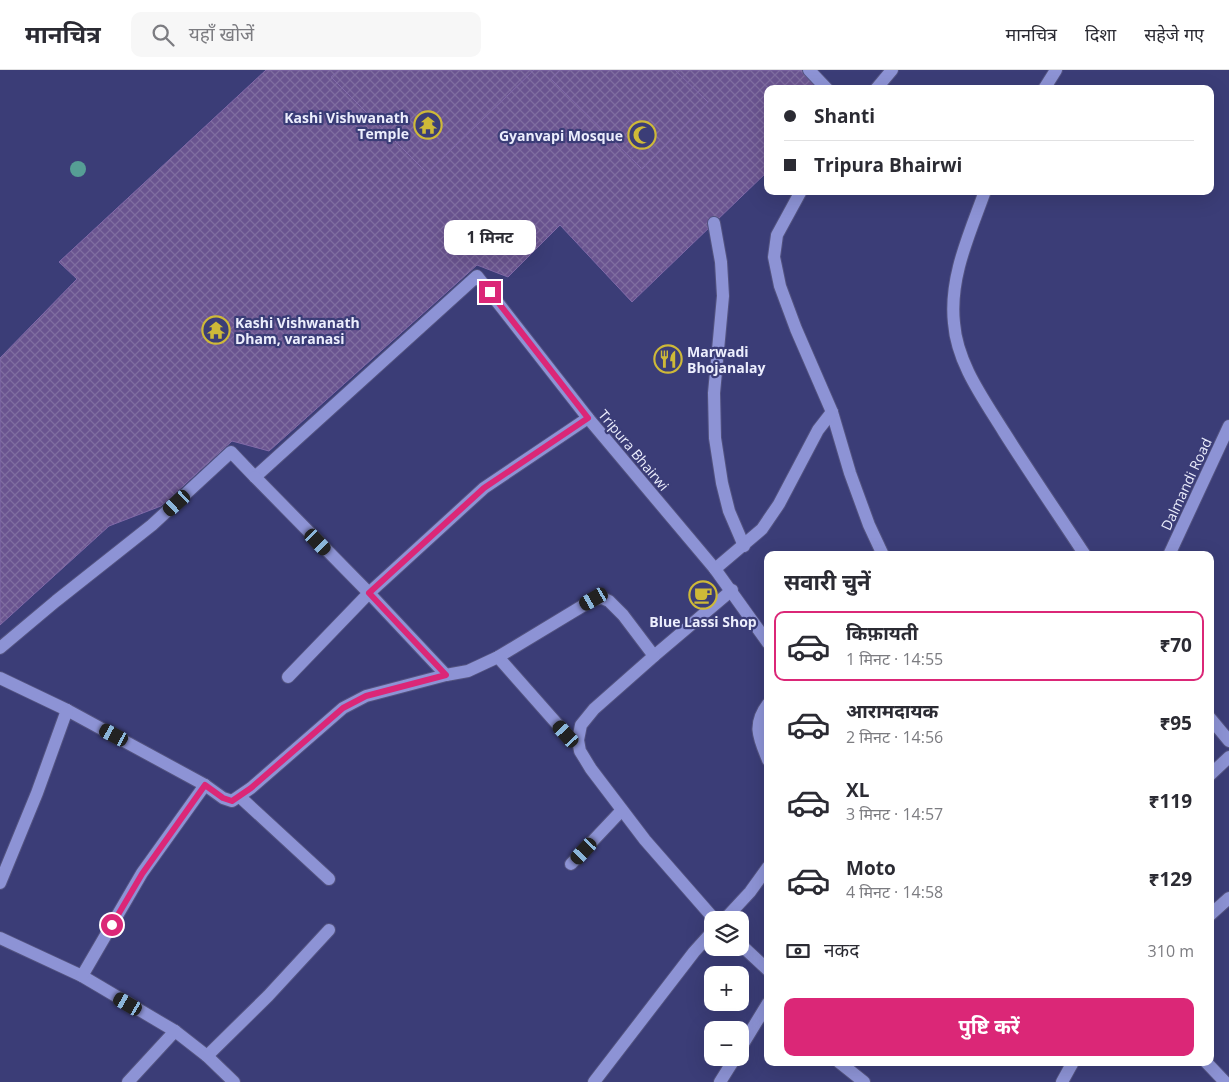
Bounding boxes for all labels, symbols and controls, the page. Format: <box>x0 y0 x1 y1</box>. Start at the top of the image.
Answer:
search box <box>131 12 481 57</box>
text: मानचित्र <box>25 17 101 50</box>
icon: search <box>149 21 177 49</box>
text: यहाँ खोजें <box>189 21 254 47</box>
text: मानचित्र <box>1006 22 1057 46</box>
text: दिशा <box>1085 22 1116 46</box>
text: सहेजे गए <box>1144 22 1204 46</box>
text: Shanti <box>814 103 875 129</box>
place label: Kashi Vishwanath Temple <box>284 108 409 143</box>
temple icon: Kashi Vishwanath Temple <box>413 110 443 140</box>
mosque icon: Gyanvapi Mosque <box>627 120 657 150</box>
place label: Gyanvapi Mosque <box>499 126 623 145</box>
text: Tripura Bhairwi <box>814 152 962 178</box>
callout: 1 मिनट <box>444 220 536 254</box>
text: 1 मिनट <box>467 226 513 248</box>
route end <box>479 281 501 303</box>
place label: Kashi Vishwanath Dham, varanasi <box>235 313 360 348</box>
temple icon: Kashi Vishwanath Dham, varanasi <box>201 315 231 345</box>
place label: Marwadi Bhojanalay <box>687 342 765 377</box>
restaurant icon: Marwadi Bhojanalay <box>653 344 683 374</box>
street label: Tripura Bhairwi <box>594 405 674 495</box>
street label: Dalmandi Road <box>1156 435 1216 533</box>
car <box>160 487 193 519</box>
car <box>302 526 333 558</box>
text: सवारी चुनें <box>784 566 871 596</box>
cafe icon: Blue Lassi Shop <box>688 580 718 610</box>
car <box>577 585 610 613</box>
place label: Blue Lassi Shop <box>649 612 757 631</box>
text: किफ़ायती <box>846 620 918 646</box>
icon: car <box>786 624 831 669</box>
text: ₹70 <box>1159 632 1192 658</box>
text: 1 मिनट · 14:55 <box>846 648 943 670</box>
text: आरामदायक <box>846 698 938 724</box>
icon: car <box>786 702 831 747</box>
text: ₹95 <box>1159 710 1192 736</box>
car <box>550 718 581 750</box>
car <box>97 721 130 749</box>
text: 2 मिनट · 14:56 <box>846 726 943 748</box>
text: XL <box>846 777 869 803</box>
icon: car <box>786 780 831 825</box>
text: ₹119 <box>1149 788 1192 814</box>
text: 3 मिनट · 14:57 <box>846 803 943 825</box>
car <box>568 835 599 867</box>
text: Moto <box>846 855 896 881</box>
icon: car <box>786 858 831 903</box>
text: ₹129 <box>1149 866 1192 892</box>
text: 4 मिनट · 14:58 <box>846 881 943 903</box>
map controls <box>704 911 749 1066</box>
button: layers <box>704 911 749 956</box>
route start <box>101 914 123 936</box>
icon: cash <box>784 937 812 965</box>
text: नकद <box>824 937 859 963</box>
text: 310 m <box>1148 940 1194 962</box>
button: + <box>704 966 749 1011</box>
car <box>111 990 144 1018</box>
button: पुष्टि करें <box>784 998 1194 1056</box>
button: − <box>704 1021 749 1066</box>

